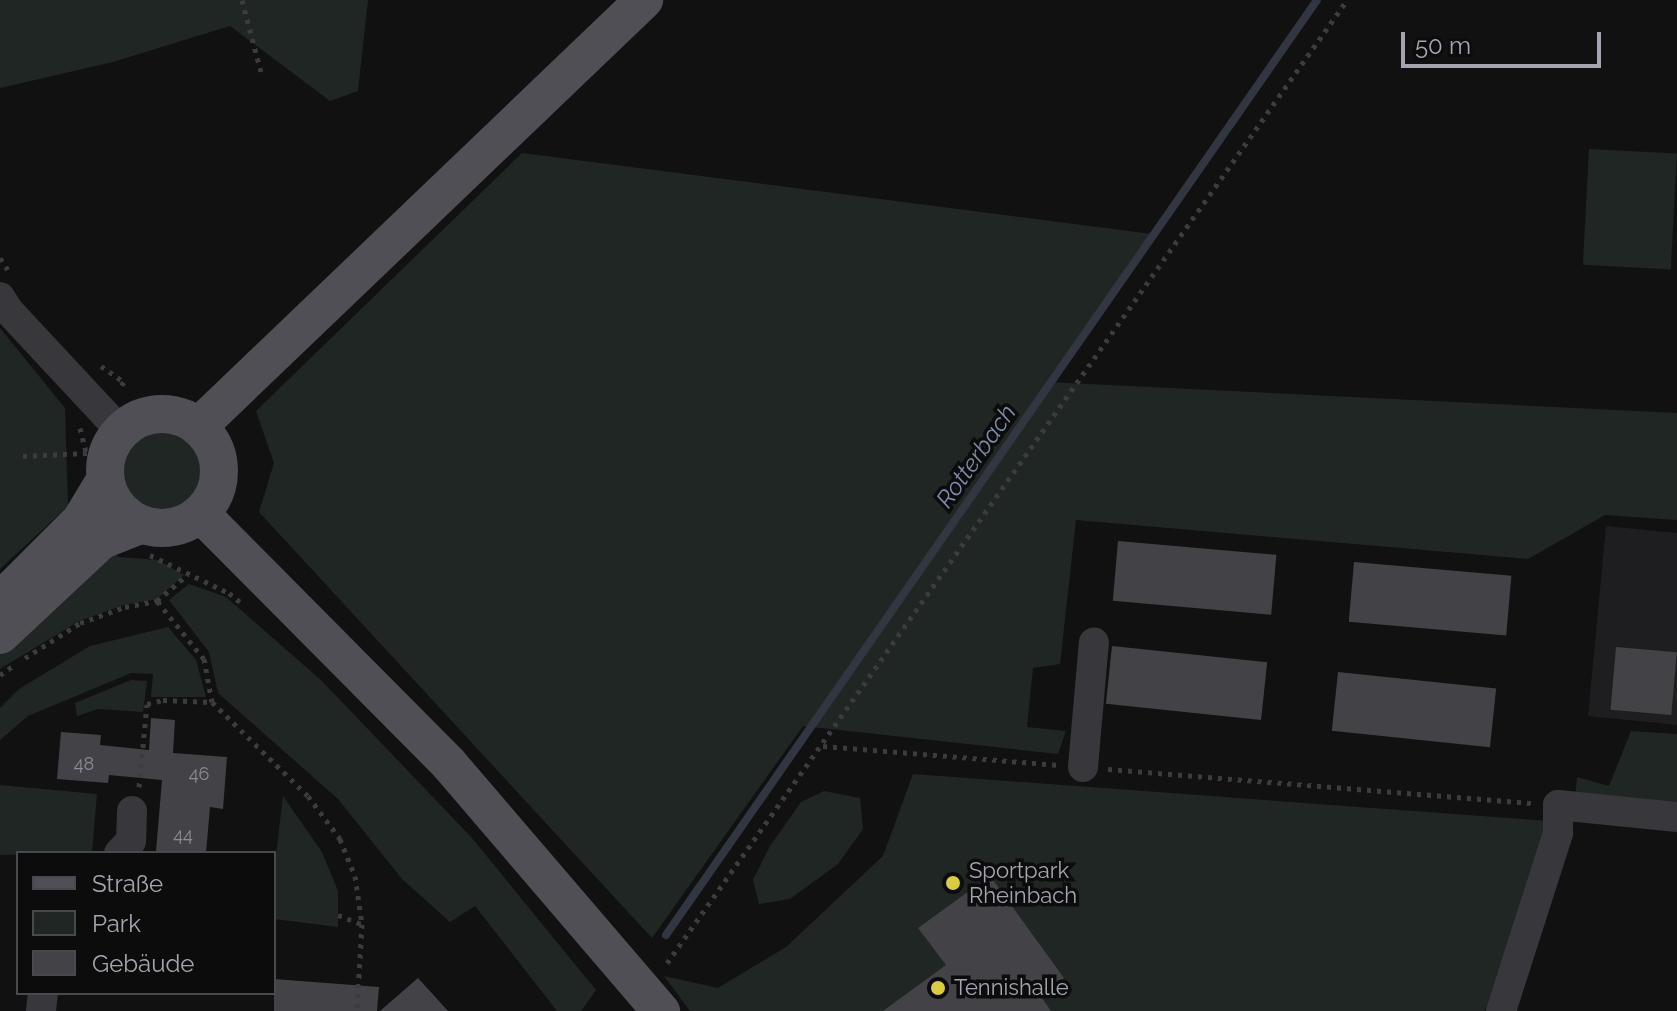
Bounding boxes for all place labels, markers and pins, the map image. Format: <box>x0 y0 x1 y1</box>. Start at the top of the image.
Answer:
place label: Sportpark Rheinbach <box>969 857 1077 908</box>
marker: Sportpark Rheinbach <box>944 874 962 892</box>
place label: Tennishalle <box>954 975 1069 1001</box>
marker: Tennishalle <box>929 979 947 997</box>

